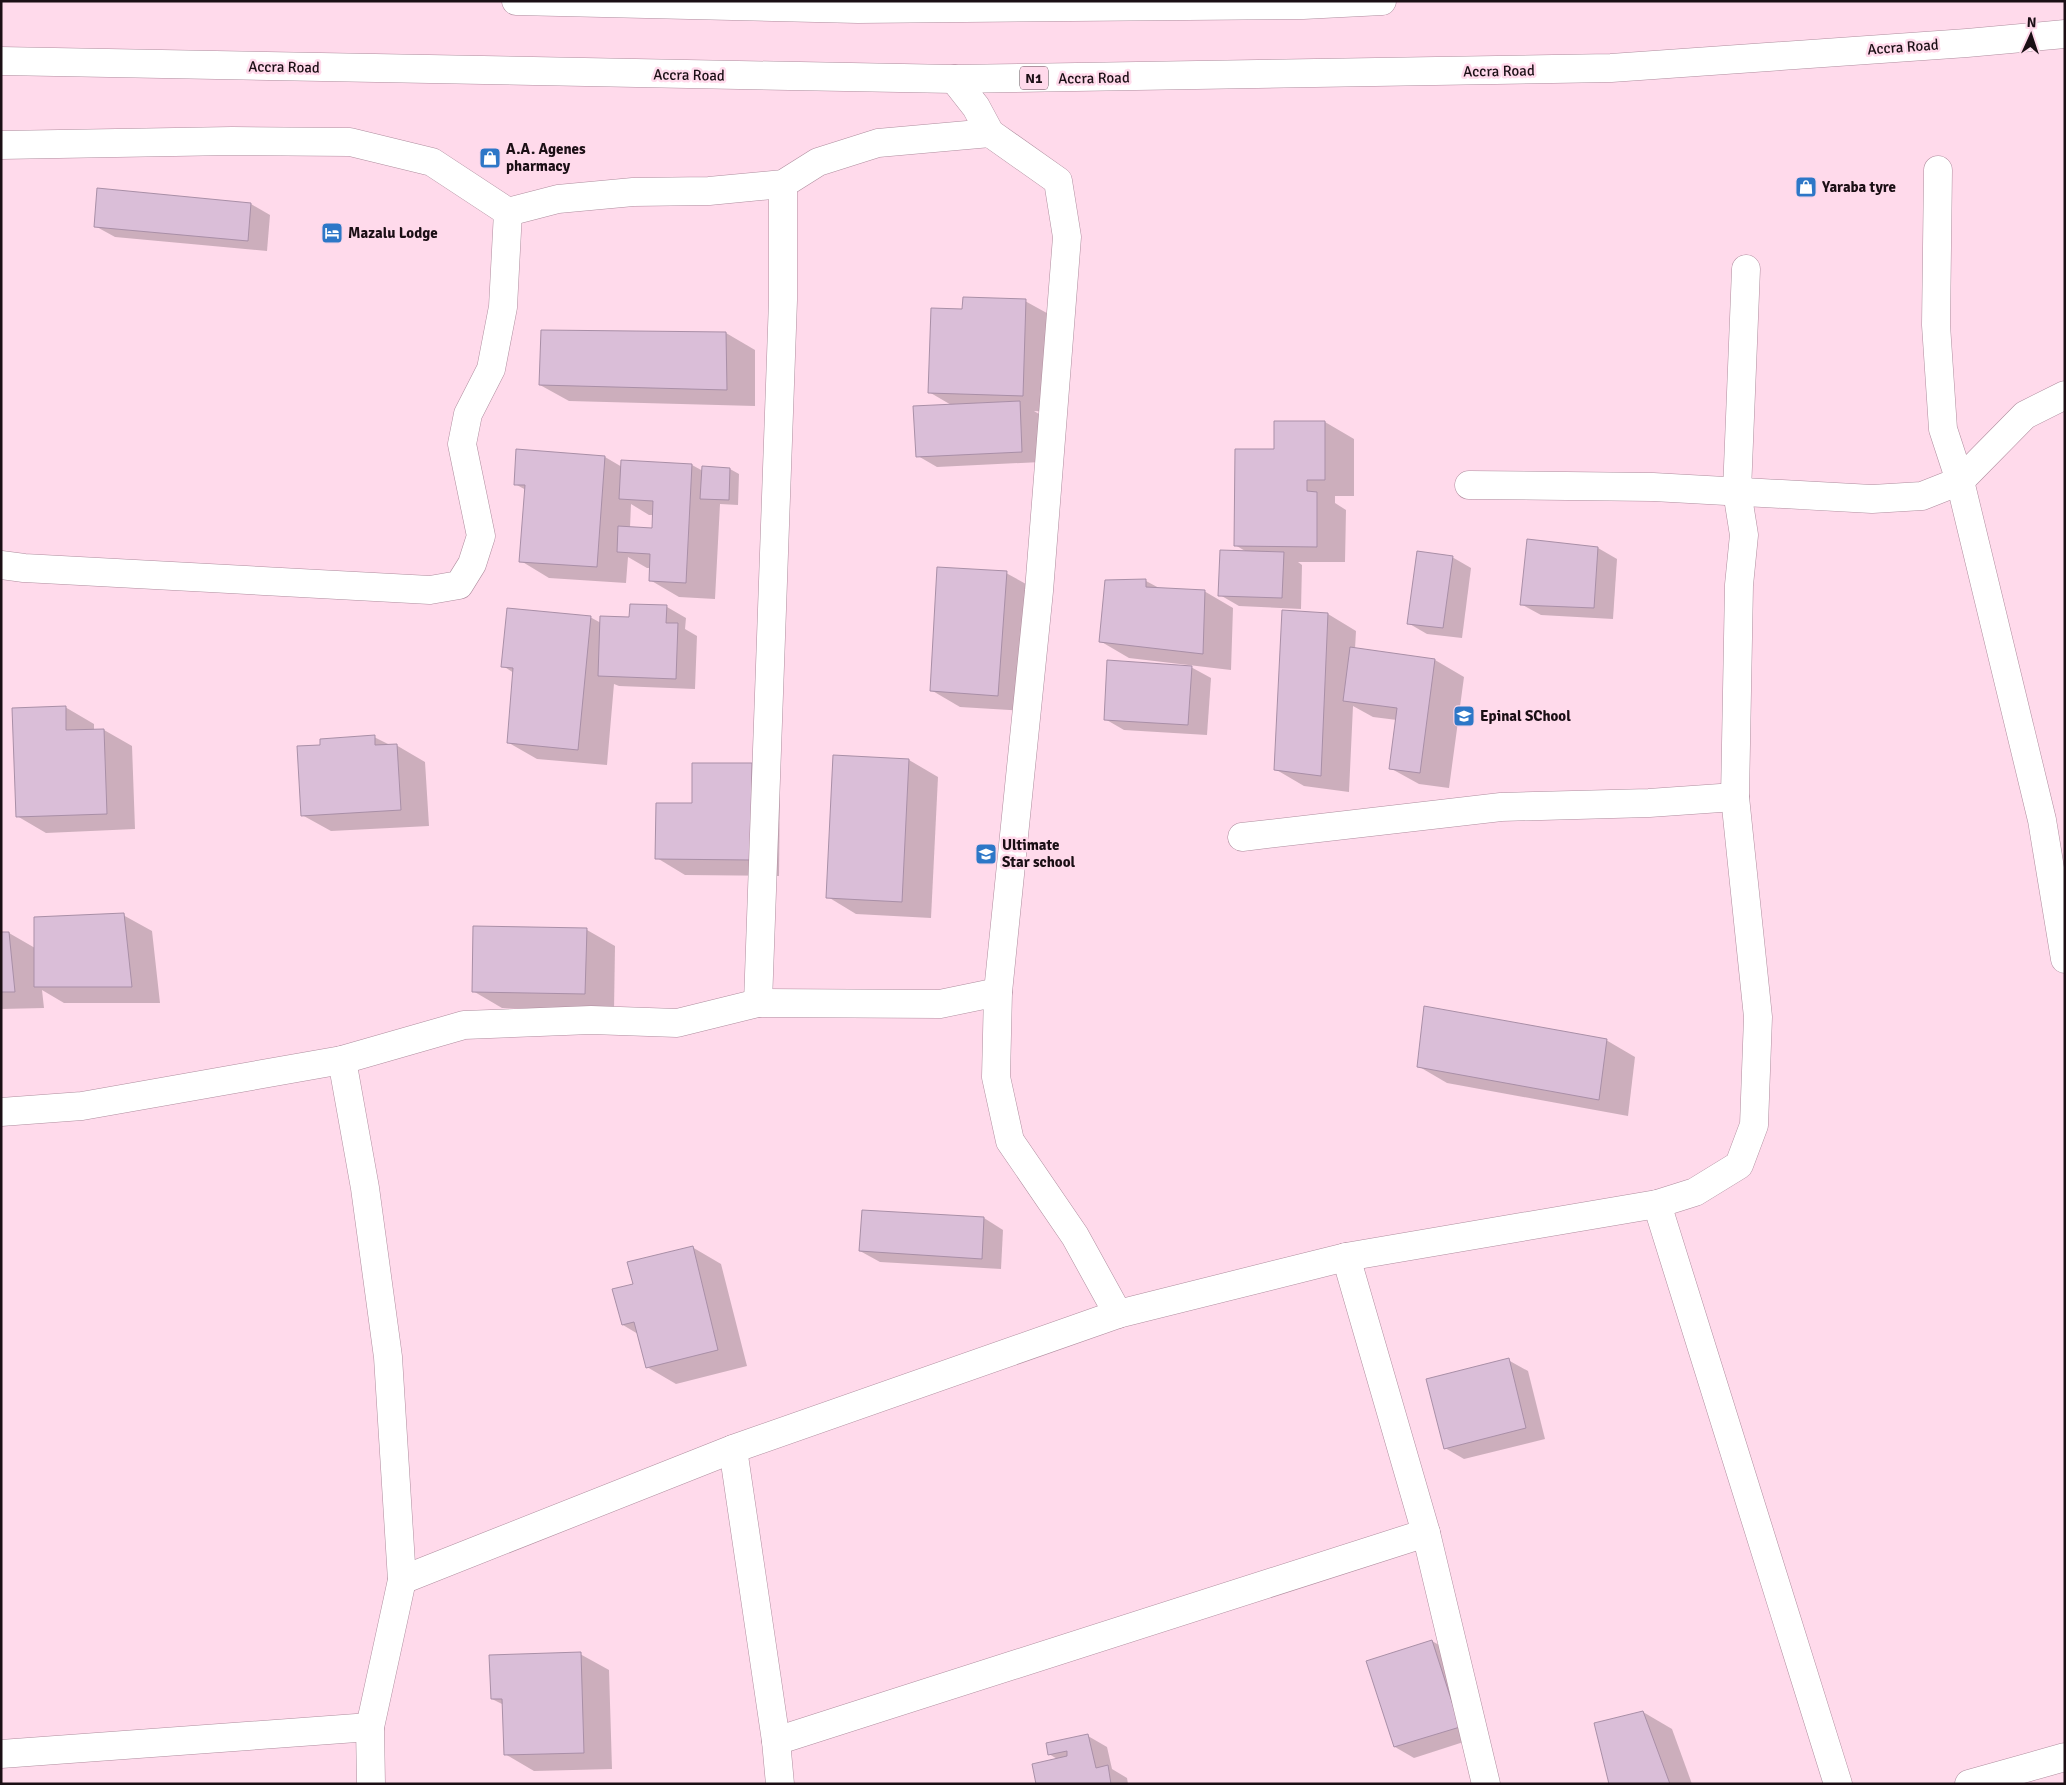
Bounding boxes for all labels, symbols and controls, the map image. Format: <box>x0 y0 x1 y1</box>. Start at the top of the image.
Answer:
north arrow <box>2006 10 2056 60</box>
text: N <box>2026 14 2037 31</box>
street label: Accra Road <box>1867 36 1939 58</box>
street label: Accra Road <box>248 57 320 77</box>
street label: Accra Road <box>1463 61 1535 81</box>
street label: Accra Road <box>653 65 725 85</box>
road number: N1 <box>1020 66 1048 90</box>
street label: Accra Road <box>1058 68 1130 88</box>
place label: A.A. Agenes pharmacy <box>506 140 586 175</box>
shop icon: A.A. Agenes pharmacy <box>478 146 502 170</box>
shop icon: Yaraba tyre <box>1794 175 1818 199</box>
place label: Yaraba tyre <box>1821 178 1896 196</box>
hotel icon: Mazalu Lodge <box>320 221 344 245</box>
place label: Mazalu Lodge <box>348 224 438 242</box>
school or university icon: Epinal SChool <box>1452 704 1476 728</box>
place label: Epinal SChool <box>1480 707 1571 725</box>
place label: Ultimate Star school <box>1002 836 1075 871</box>
school or university icon: Ultimate Star school <box>974 842 998 866</box>

